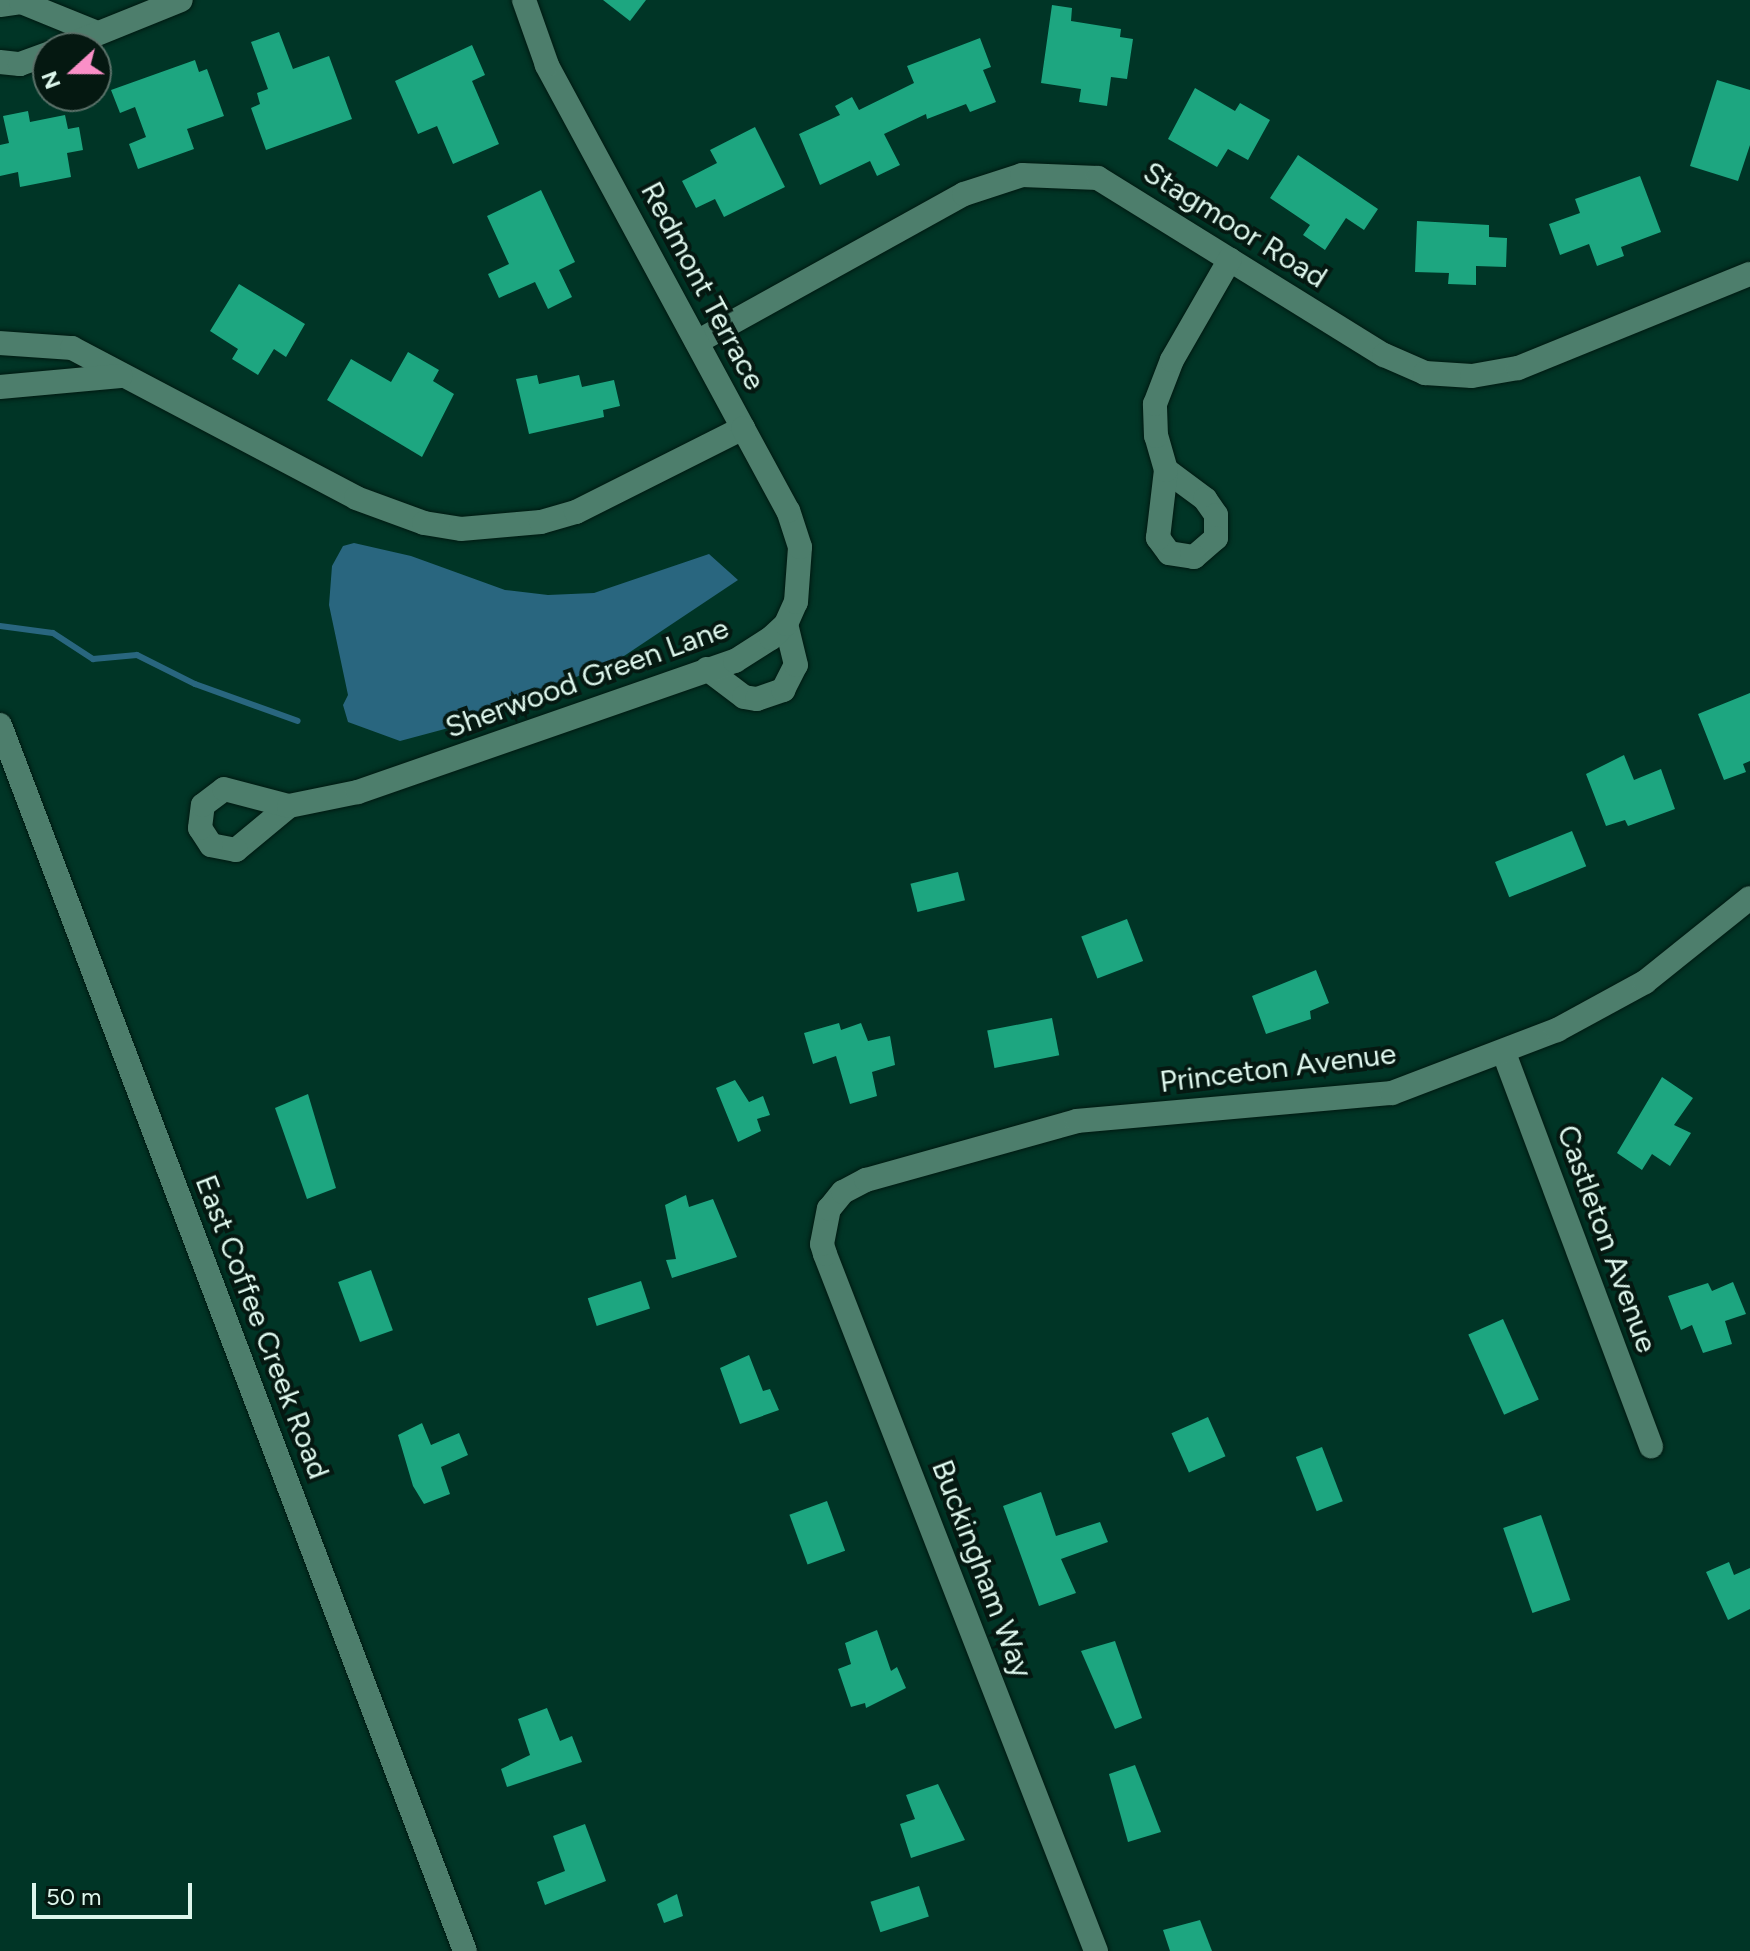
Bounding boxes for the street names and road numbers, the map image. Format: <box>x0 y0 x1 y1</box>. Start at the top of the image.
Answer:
street label: Stagmoor Road <box>1137 154 1333 296</box>
street label: Redmont Terrace <box>633 176 773 396</box>
street label: Sherwood Green Lane <box>441 610 733 746</box>
street label: Princeton Avenue <box>1158 1036 1398 1100</box>
street label: Castleton Avenue <box>1549 1120 1665 1358</box>
street label: East Coffee Creek Road <box>187 1170 337 1484</box>
street label: Buckingham Way <box>924 1455 1040 1683</box>

